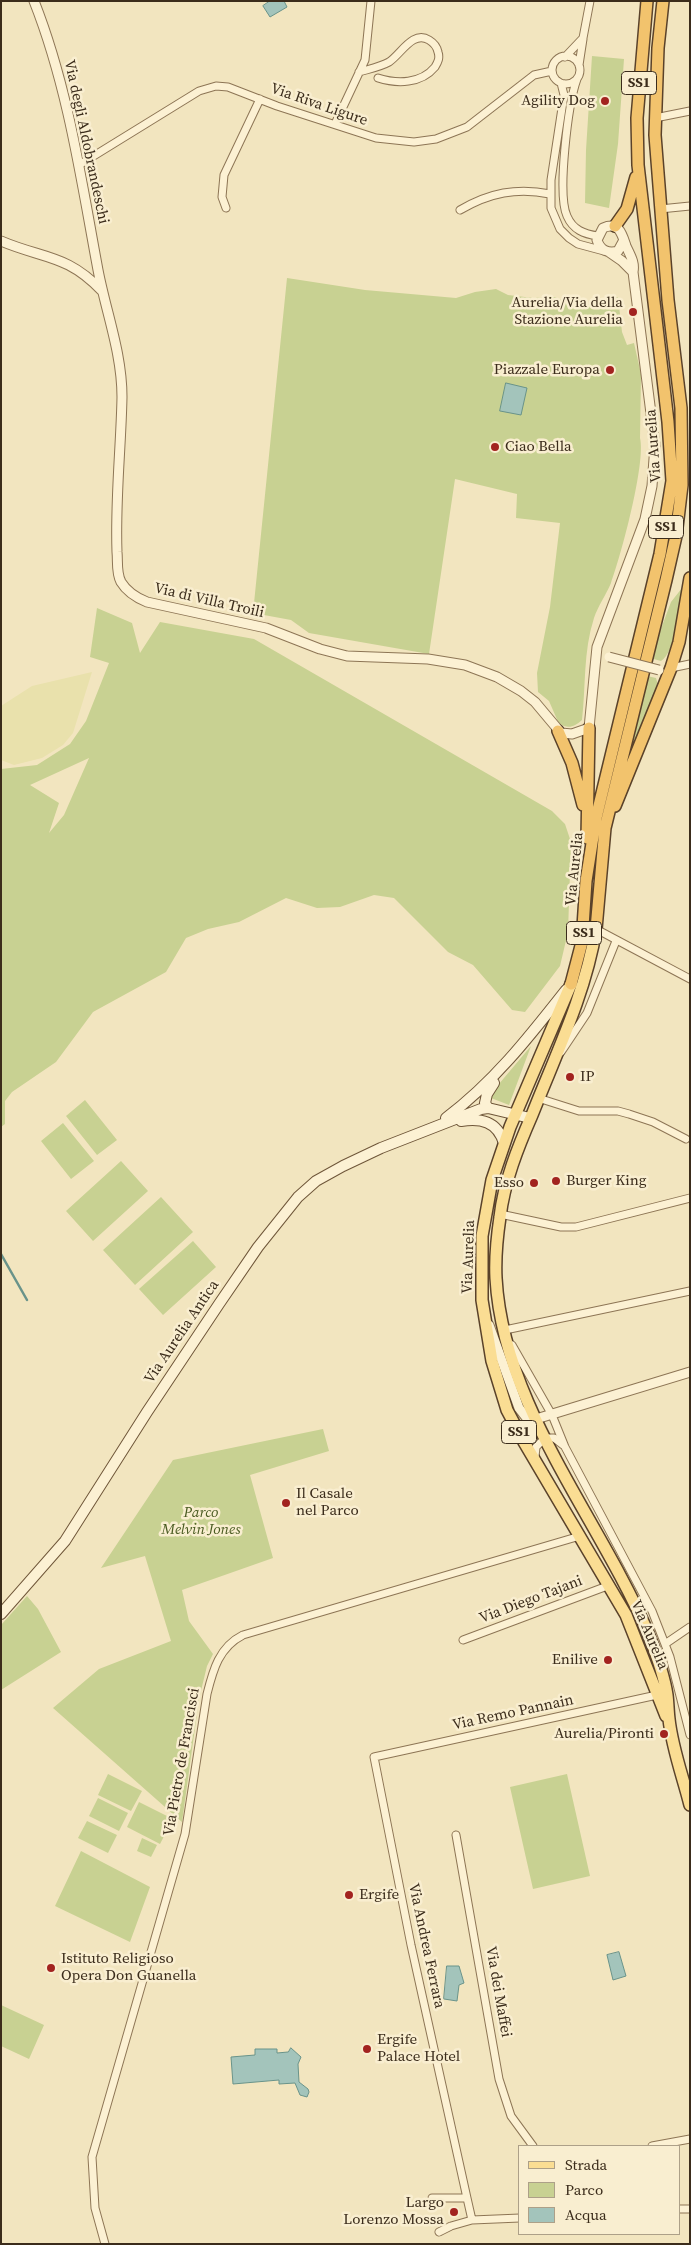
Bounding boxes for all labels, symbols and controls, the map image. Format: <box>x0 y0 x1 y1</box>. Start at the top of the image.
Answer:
street label: Via degli Aldobrandeschi <box>60 58 112 226</box>
road number: SS1 <box>622 72 656 95</box>
street label: Via Riva Ligure <box>268 80 370 130</box>
place label: Agility Dog <box>521 92 595 110</box>
marker: Agility Dog <box>599 95 611 107</box>
place label: Aurelia/Via della Stazione Aurelia <box>512 294 623 329</box>
marker: Aurelia/Via della Stazione Aurelia <box>627 306 639 318</box>
place label: Piazzale Europa <box>494 361 600 379</box>
marker: Piazzale Europa <box>604 364 616 376</box>
street label: Via Aurelia <box>642 409 666 483</box>
place label: Ciao Bella <box>505 438 572 456</box>
marker: Ciao Bella <box>489 441 501 453</box>
road number: SS1 <box>648 516 684 538</box>
street label: Via di Villa Troili <box>152 580 266 622</box>
street label: Via Aurelia <box>562 831 588 907</box>
road number: SS1 <box>566 921 602 944</box>
place label: IP <box>580 1068 594 1086</box>
marker: IP <box>564 1071 576 1083</box>
place label: Burger King <box>566 1172 647 1190</box>
place label: Esso <box>494 1174 524 1192</box>
marker: Burger King <box>550 1175 562 1187</box>
marker: Esso <box>528 1177 540 1189</box>
street label: Via Aurelia <box>459 1220 479 1294</box>
street label: Via Aurelia Antica <box>141 1277 223 1387</box>
road number: SS1 <box>502 1420 536 1444</box>
place label: Il Casale nel Parco <box>296 1485 359 1520</box>
marker: Il Casale nel Parco <box>280 1497 292 1509</box>
park label: Parco Melvin Jones <box>161 1504 241 1539</box>
street label: Via Diego Tajani <box>477 1572 585 1628</box>
street label: Via Aurelia <box>626 1597 672 1673</box>
place label: Enilive <box>552 1651 598 1669</box>
marker: Enilive <box>602 1654 614 1666</box>
street label: Via Pietro de Francisci <box>160 1687 204 1837</box>
street label: Via Remo Pannain <box>451 1691 575 1735</box>
place label: Aurelia/Pironti <box>554 1725 654 1743</box>
marker: Aurelia/Pironti <box>658 1728 670 1740</box>
street label: Via Andrea Ferrara <box>404 1882 448 2010</box>
place label: Ergife <box>359 1886 399 1904</box>
marker: Ergife <box>343 1889 355 1901</box>
street label: Via dei Maffei <box>481 1945 515 2039</box>
place label: Istituto Religioso Opera Don Guanella <box>61 1950 196 1985</box>
marker: Istituto Religioso Opera Don Guanella <box>45 1962 57 1974</box>
place label: Ergife Palace Hotel <box>377 2031 460 2066</box>
marker: Ergife Palace Hotel <box>361 2043 373 2055</box>
legend <box>518 2145 681 2235</box>
text: Strada <box>565 2154 607 2175</box>
text: Parco <box>565 2179 603 2200</box>
place label: Largo Lorenzo Mossa <box>343 2194 444 2229</box>
text: Acqua <box>565 2204 607 2225</box>
marker: Largo Lorenzo Mossa <box>448 2206 460 2218</box>

